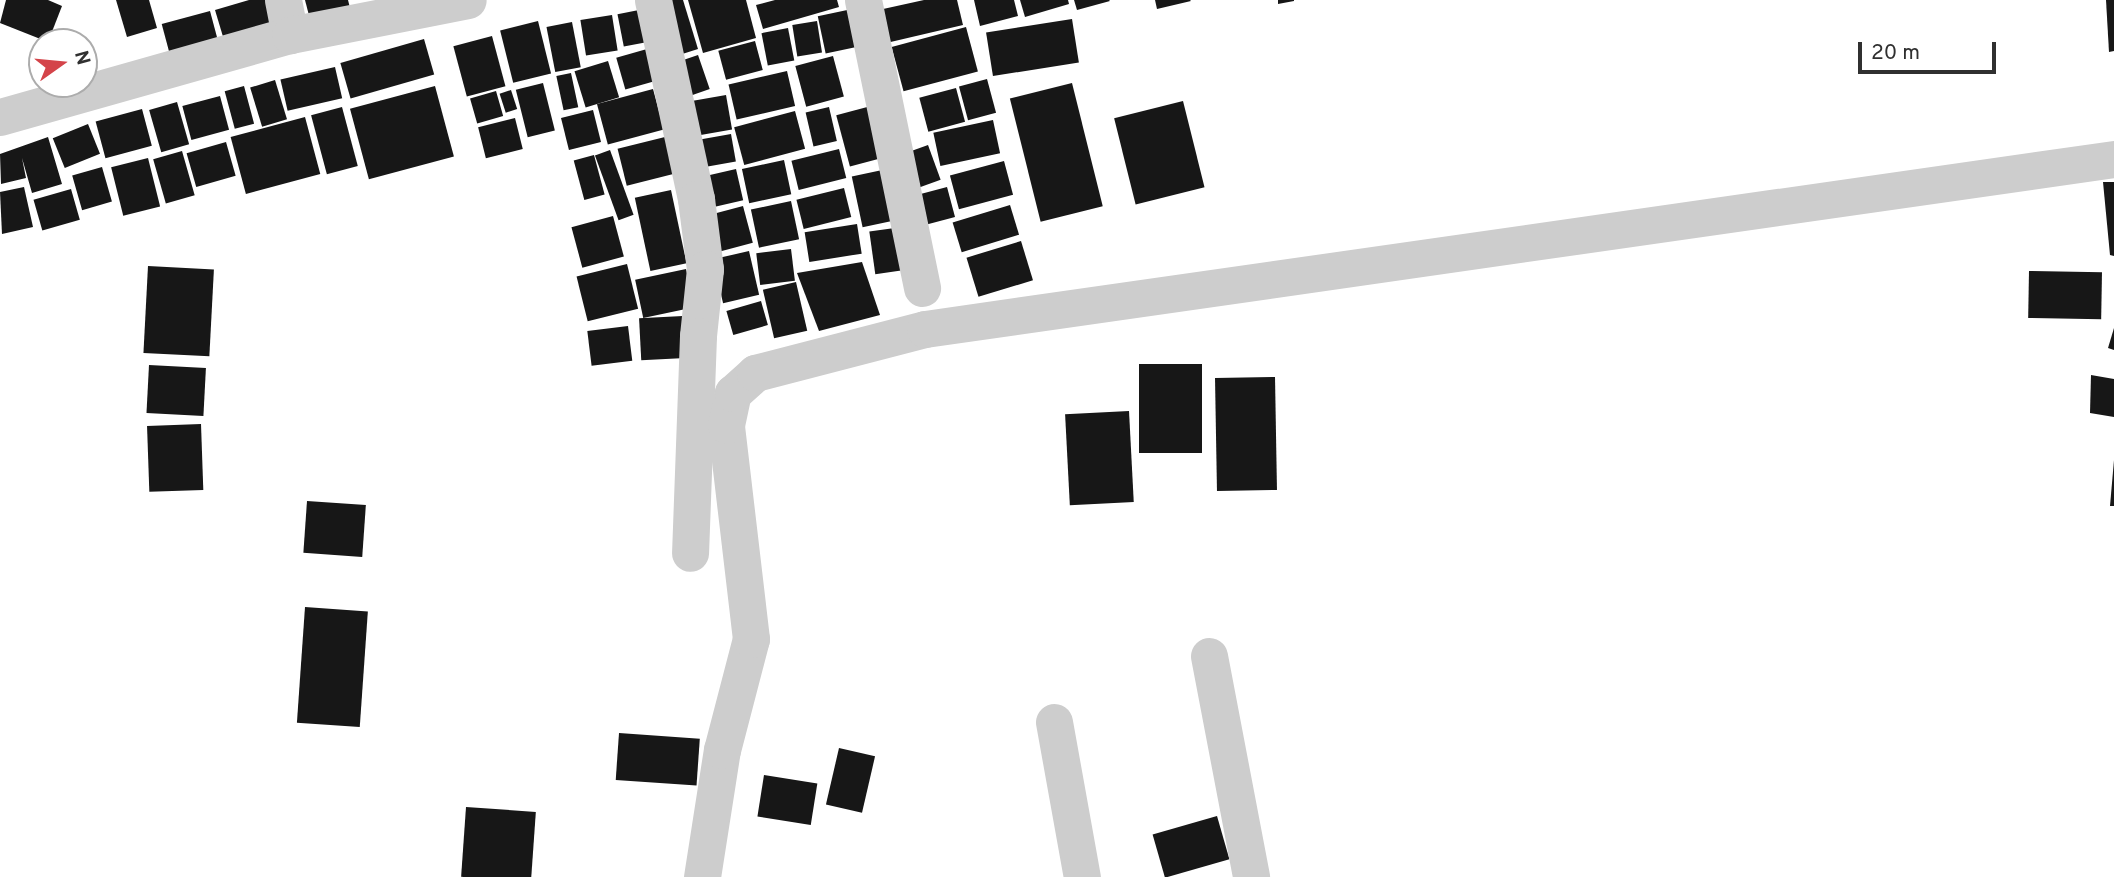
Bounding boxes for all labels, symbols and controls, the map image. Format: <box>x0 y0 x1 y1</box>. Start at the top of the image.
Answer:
north arrow <box>28 28 98 98</box>
scale bar <box>1862 28 2000 72</box>
text: 20 m <box>1871 40 1920 67</box>
text: N <box>68 48 95 68</box>

